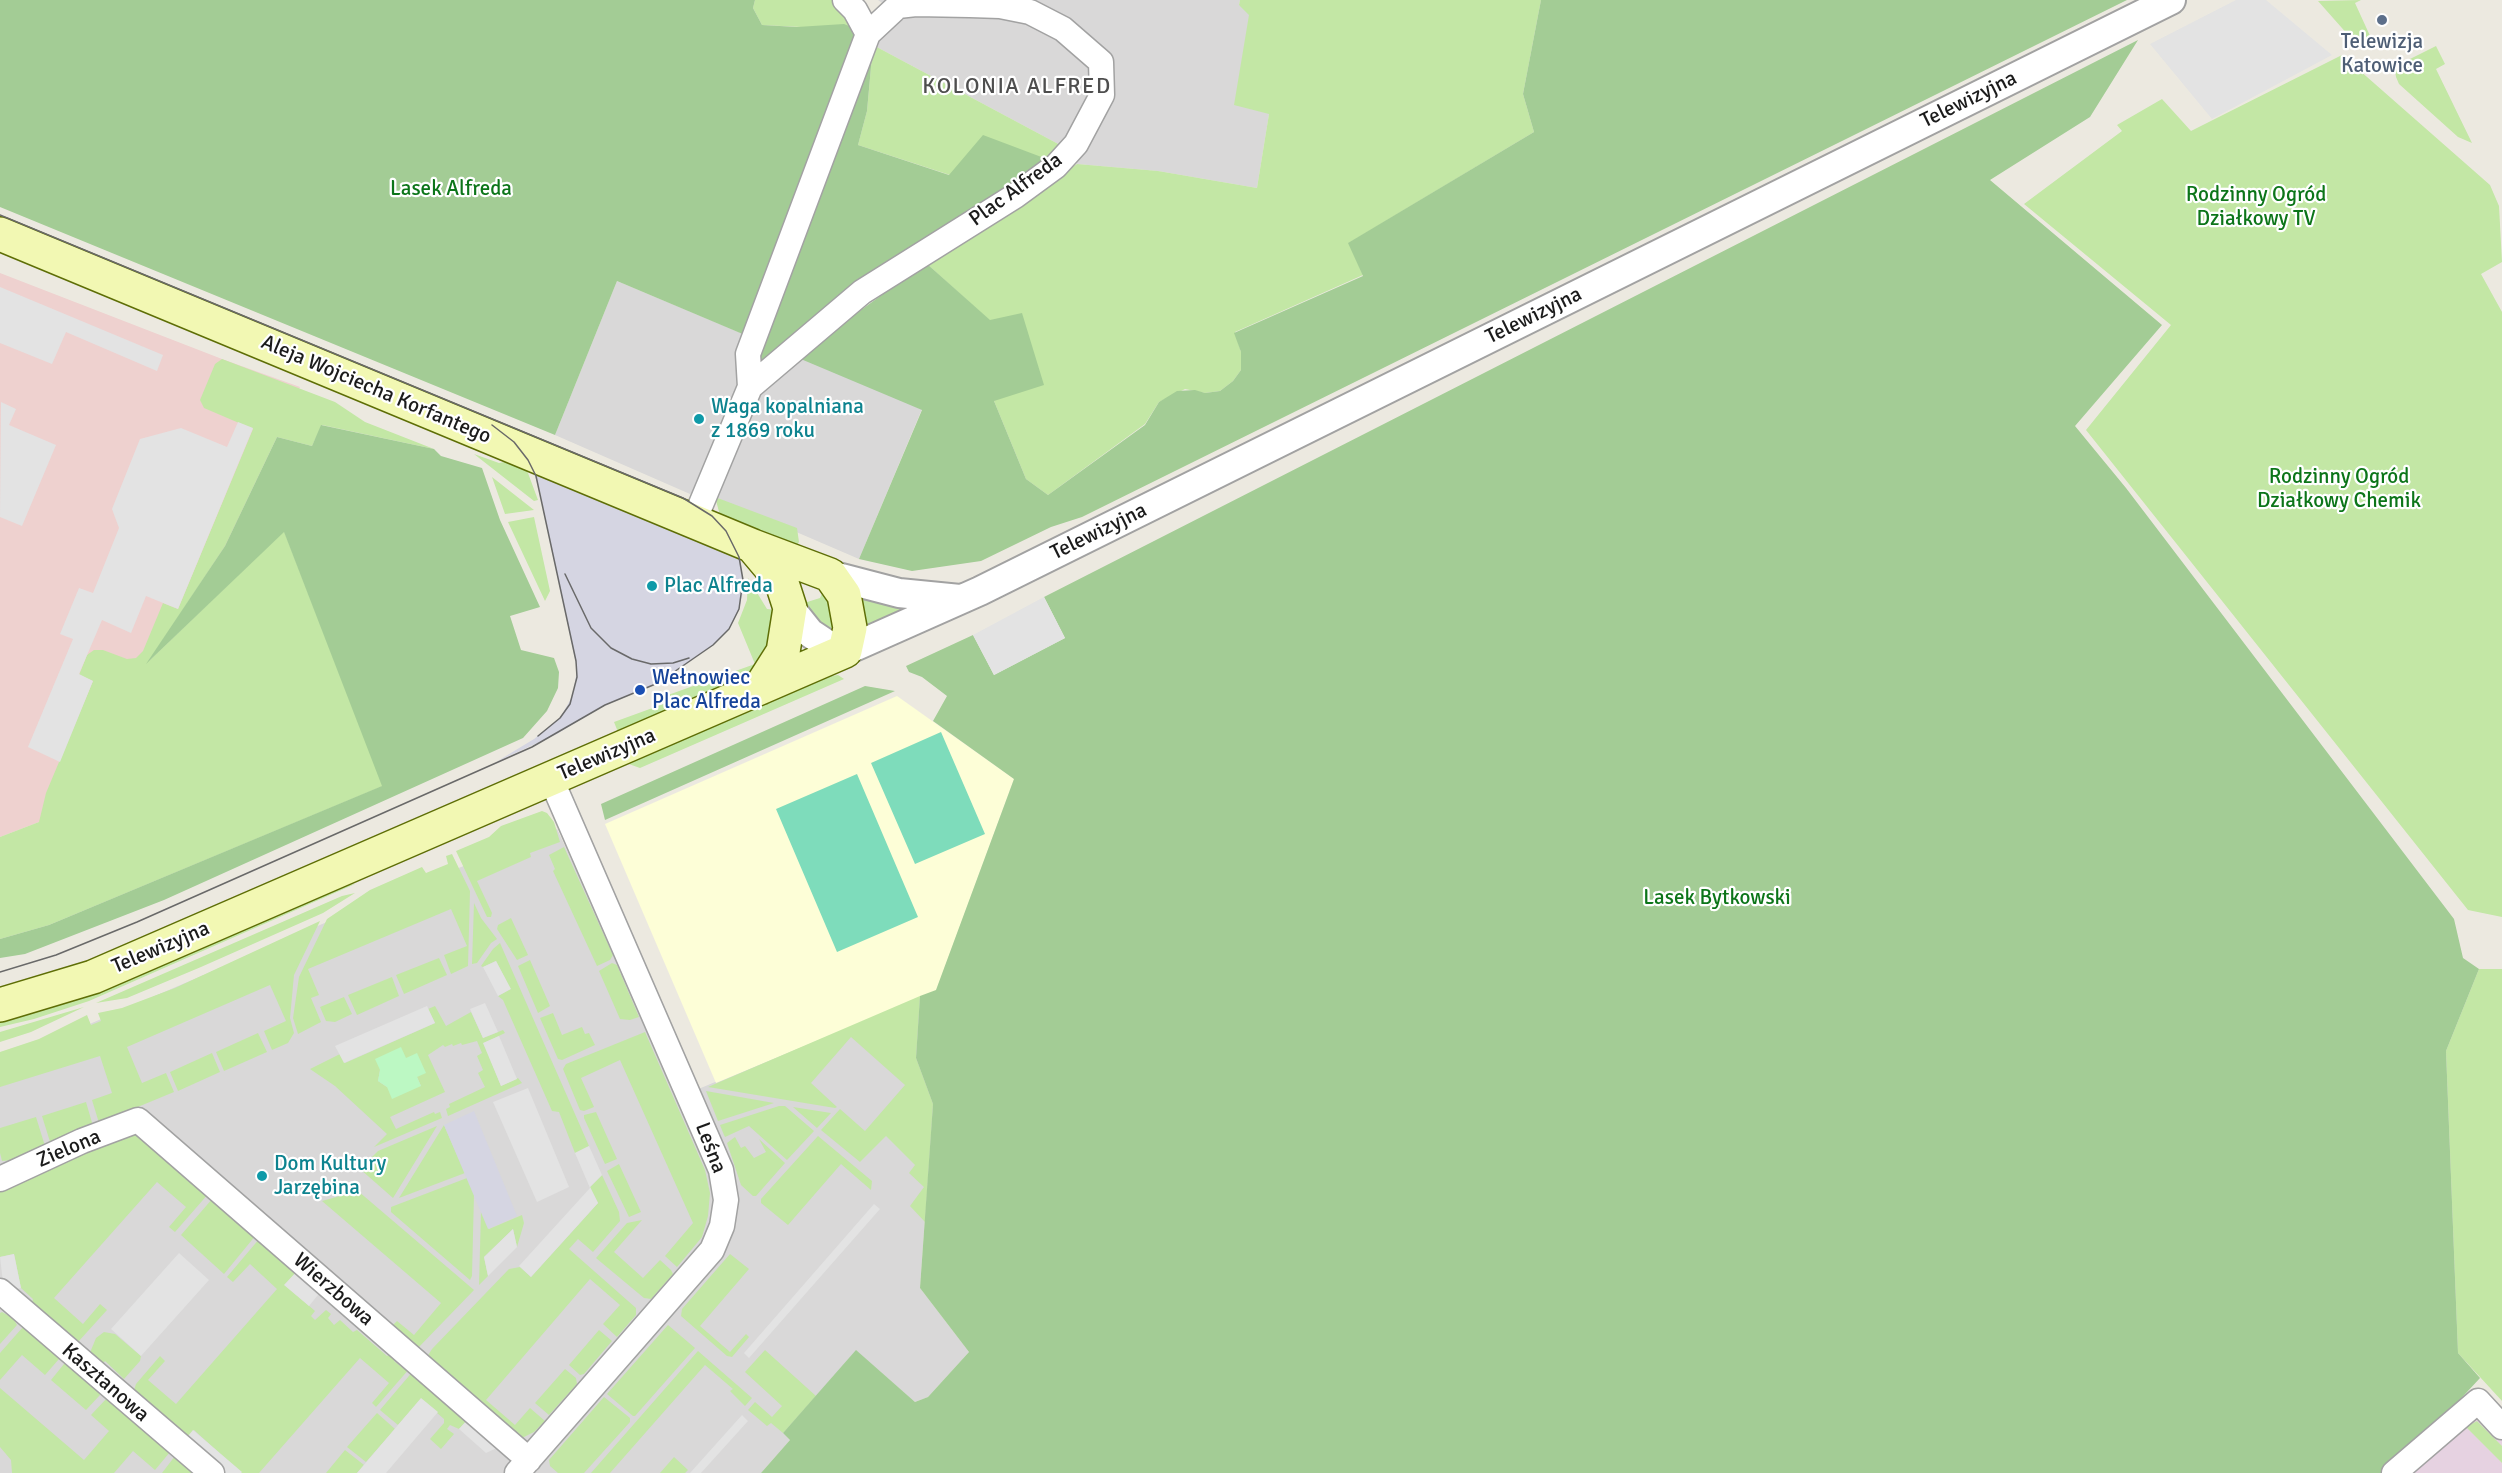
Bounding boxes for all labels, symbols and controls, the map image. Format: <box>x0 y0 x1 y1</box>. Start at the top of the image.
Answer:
marker: Telewizja Katowice <box>2375 13 2389 27</box>
place label: Telewizja Katowice <box>2341 29 2423 79</box>
street label: Telewizyjna <box>1917 66 2021 134</box>
district label: KOLONIA ALFRED <box>922 74 1112 100</box>
street label: Plac Alfreda <box>965 148 1067 232</box>
park label: Lasek Alfreda <box>390 176 512 202</box>
park label: Rodzinny Ogród Działkowy TV <box>2186 182 2326 232</box>
street label: Telewizyjna <box>1482 282 1586 350</box>
street label: Aleja Wojciecha Korfantego <box>257 330 495 450</box>
place label: Waga kopalniana z 1869 roku <box>711 394 864 444</box>
marker: Waga kopalniana z 1869 roku <box>692 412 706 426</box>
park label: Rodzinny Ogród Działkowy Chemik <box>2257 464 2421 514</box>
street label: Telewizyjna <box>1047 498 1151 566</box>
place label: Plac Alfreda <box>664 573 773 599</box>
marker: Plac Alfreda <box>645 579 659 593</box>
place label: Wełnowiec Plac Alfreda <box>652 665 761 715</box>
marker: Wełnowiec Plac Alfreda <box>633 683 647 697</box>
street label: Telewizyjna <box>554 723 660 787</box>
park label: Lasek Bytkowski <box>1643 885 1791 911</box>
street label: Telewizyjna <box>108 916 214 980</box>
street label: Leśna <box>689 1119 731 1177</box>
street label: Zielona <box>33 1124 105 1174</box>
place label: Dom Kultury Jarzębina <box>274 1151 386 1201</box>
marker: Dom Kultury Jarzębina <box>255 1169 269 1183</box>
street label: Wierzbowa <box>287 1248 379 1332</box>
street label: Kasztanowa <box>56 1338 154 1428</box>

